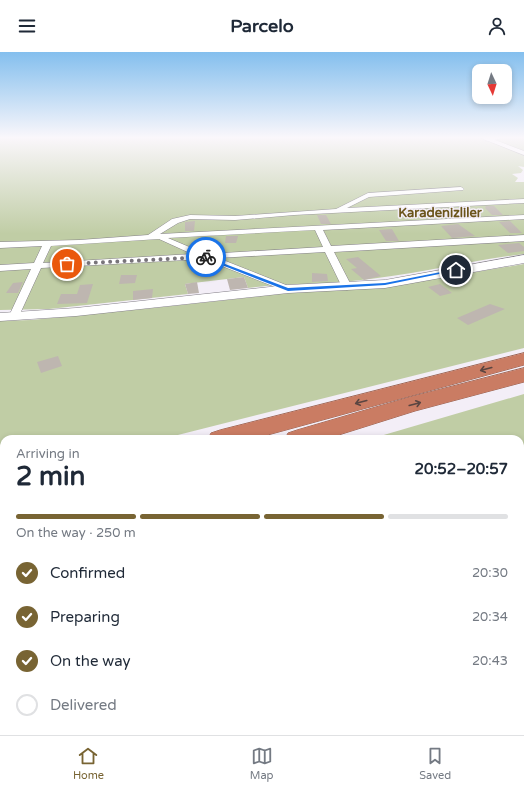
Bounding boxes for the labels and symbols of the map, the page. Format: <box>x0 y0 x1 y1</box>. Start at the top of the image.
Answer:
north arrow <box>472 64 512 104</box>
district label: Karadenizliler <box>398 205 483 221</box>
courier <box>186 237 226 277</box>
pin <box>50 247 84 281</box>
pin <box>439 253 473 287</box>
one-way arrow <box>480 366 493 373</box>
one-way arrow <box>354 399 367 406</box>
one-way arrow <box>408 400 421 407</box>

